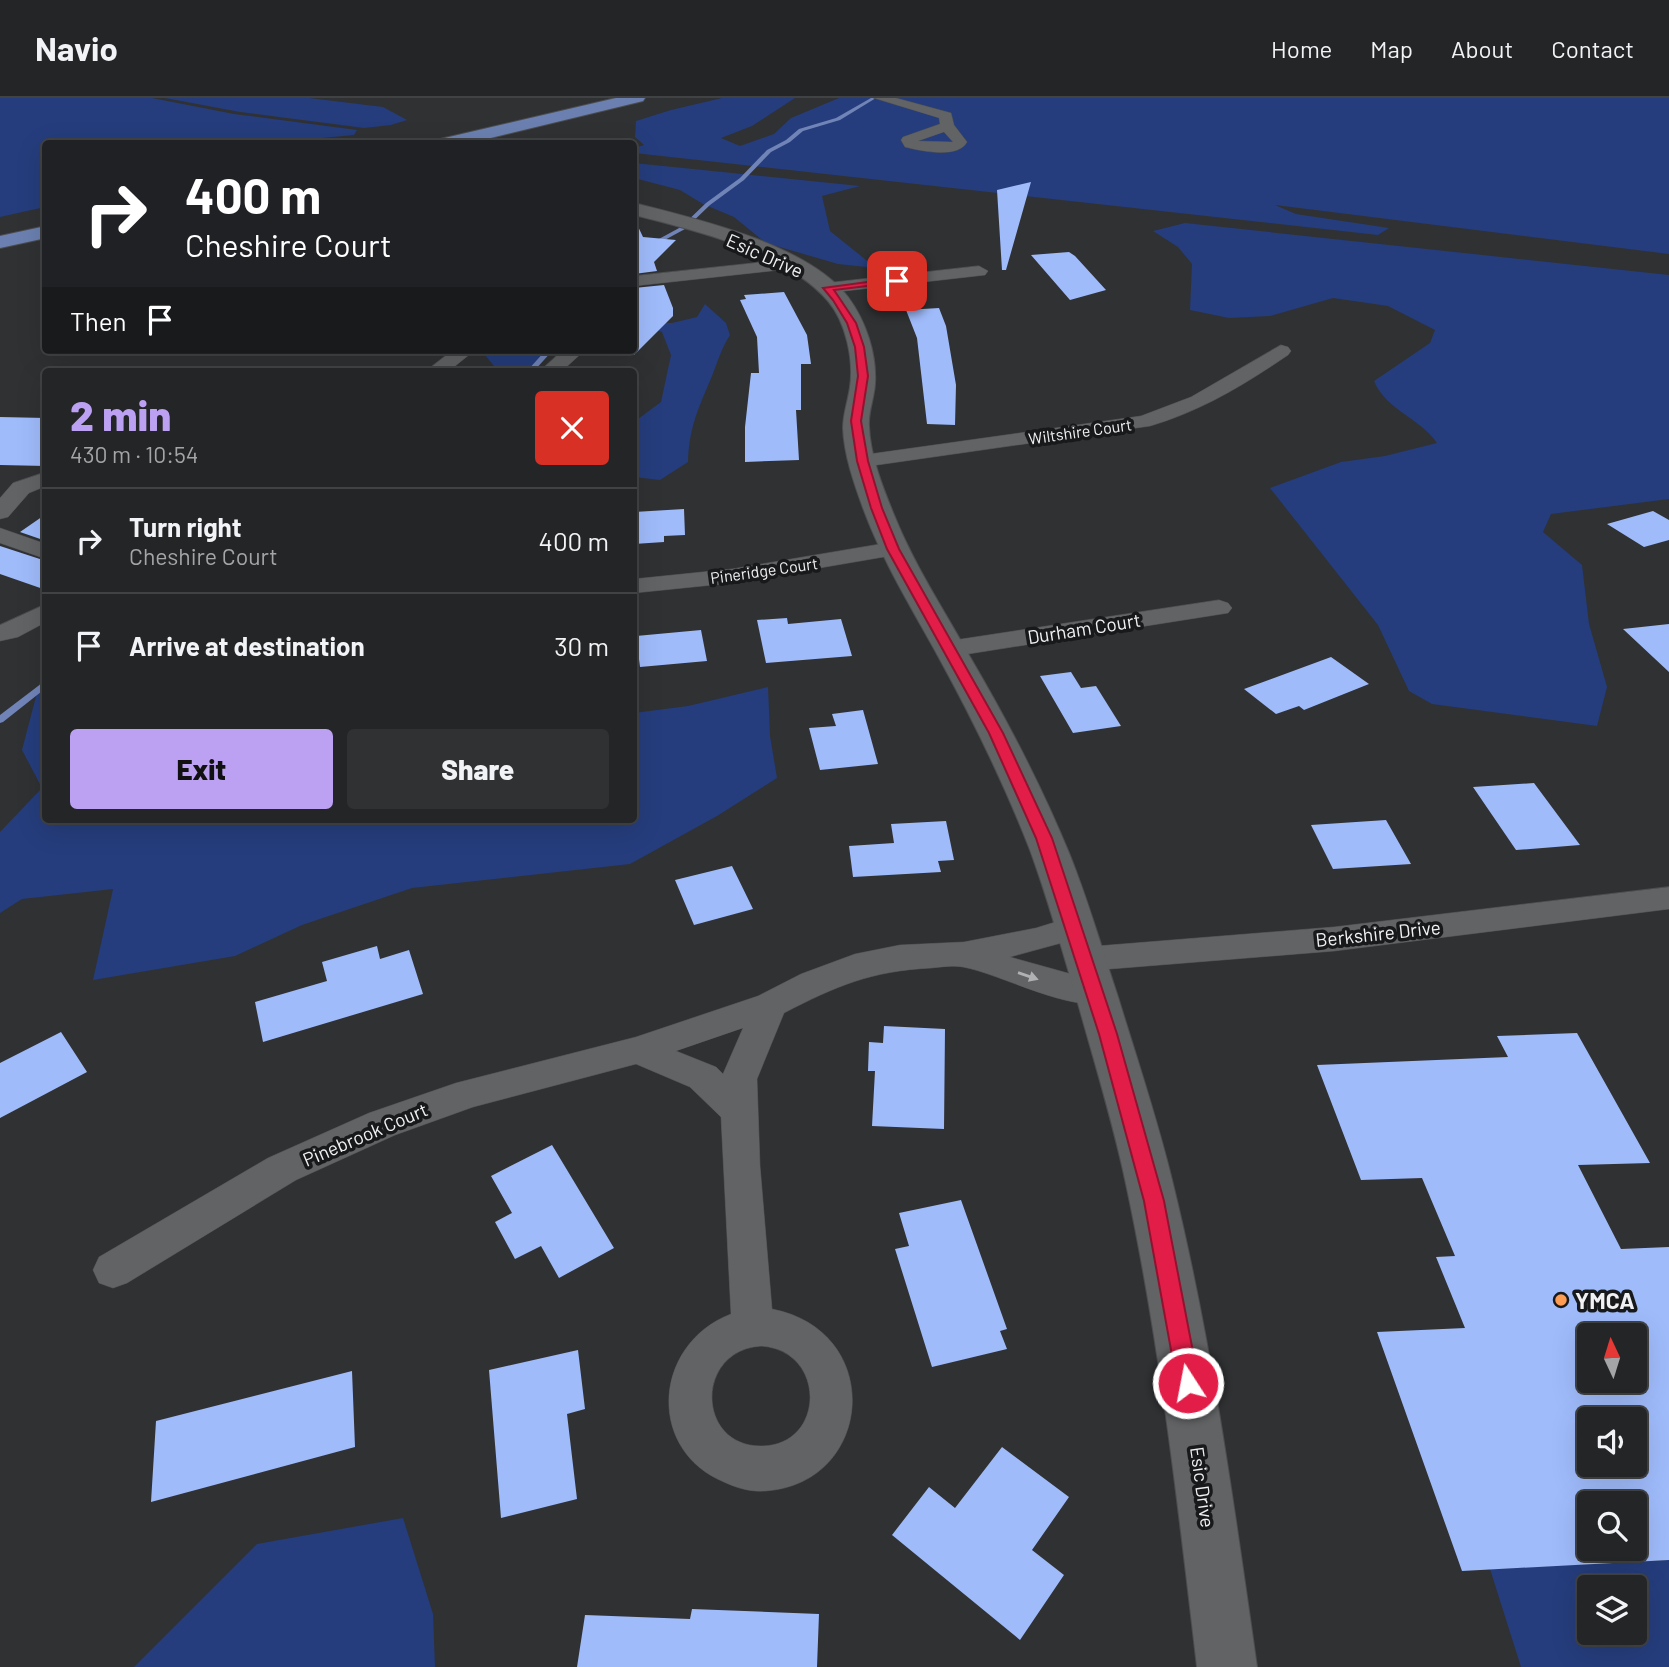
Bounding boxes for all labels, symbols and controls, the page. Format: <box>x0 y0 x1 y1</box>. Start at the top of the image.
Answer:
text: Navio <box>35 28 118 68</box>
text: Home <box>1271 34 1332 63</box>
text: Map <box>1370 34 1413 63</box>
text: About <box>1451 34 1513 63</box>
text: Contact <box>1551 34 1634 63</box>
text: 400 m <box>185 165 321 224</box>
icon: right <box>70 168 161 259</box>
text: Cheshire Court <box>185 225 392 263</box>
street label: Esic Drive <box>723 228 807 282</box>
pin <box>867 251 927 311</box>
icon: arrive <box>878 262 916 300</box>
icon: arrive <box>141 301 179 339</box>
text: Then <box>70 305 127 336</box>
text: 2 min <box>70 389 171 439</box>
button: close <box>535 391 609 465</box>
street label: Wiltshire Court <box>1027 414 1133 448</box>
text: 430 m · 10:54 <box>70 440 199 468</box>
text: Turn right <box>129 511 242 542</box>
icon: right <box>70 522 108 560</box>
text: 400 m <box>539 525 609 556</box>
text: Cheshire Court <box>129 542 278 570</box>
street label: Pineridge Court <box>709 553 819 587</box>
street label: Durham Court <box>1026 608 1142 648</box>
icon: arrive <box>70 627 108 665</box>
text: Arrive at destination <box>129 630 365 661</box>
text: 30 m <box>554 630 609 661</box>
button: Exit <box>70 729 333 809</box>
button: Share <box>347 729 609 809</box>
street label: Berkshire Drive <box>1314 915 1442 951</box>
one-way arrow <box>1018 971 1039 982</box>
street label: Pinebrook Court <box>299 1097 431 1171</box>
place label: YMCA <box>1575 1286 1635 1314</box>
marker: YMCA <box>1553 1292 1569 1308</box>
north arrow <box>1577 1323 1647 1393</box>
map controls <box>1577 1323 1647 1645</box>
position arrow <box>1151 1346 1225 1420</box>
button: sound <box>1577 1407 1647 1477</box>
street label: Esic Drive <box>1186 1445 1220 1529</box>
button: search <box>1577 1491 1647 1561</box>
button: layers <box>1577 1575 1647 1645</box>

